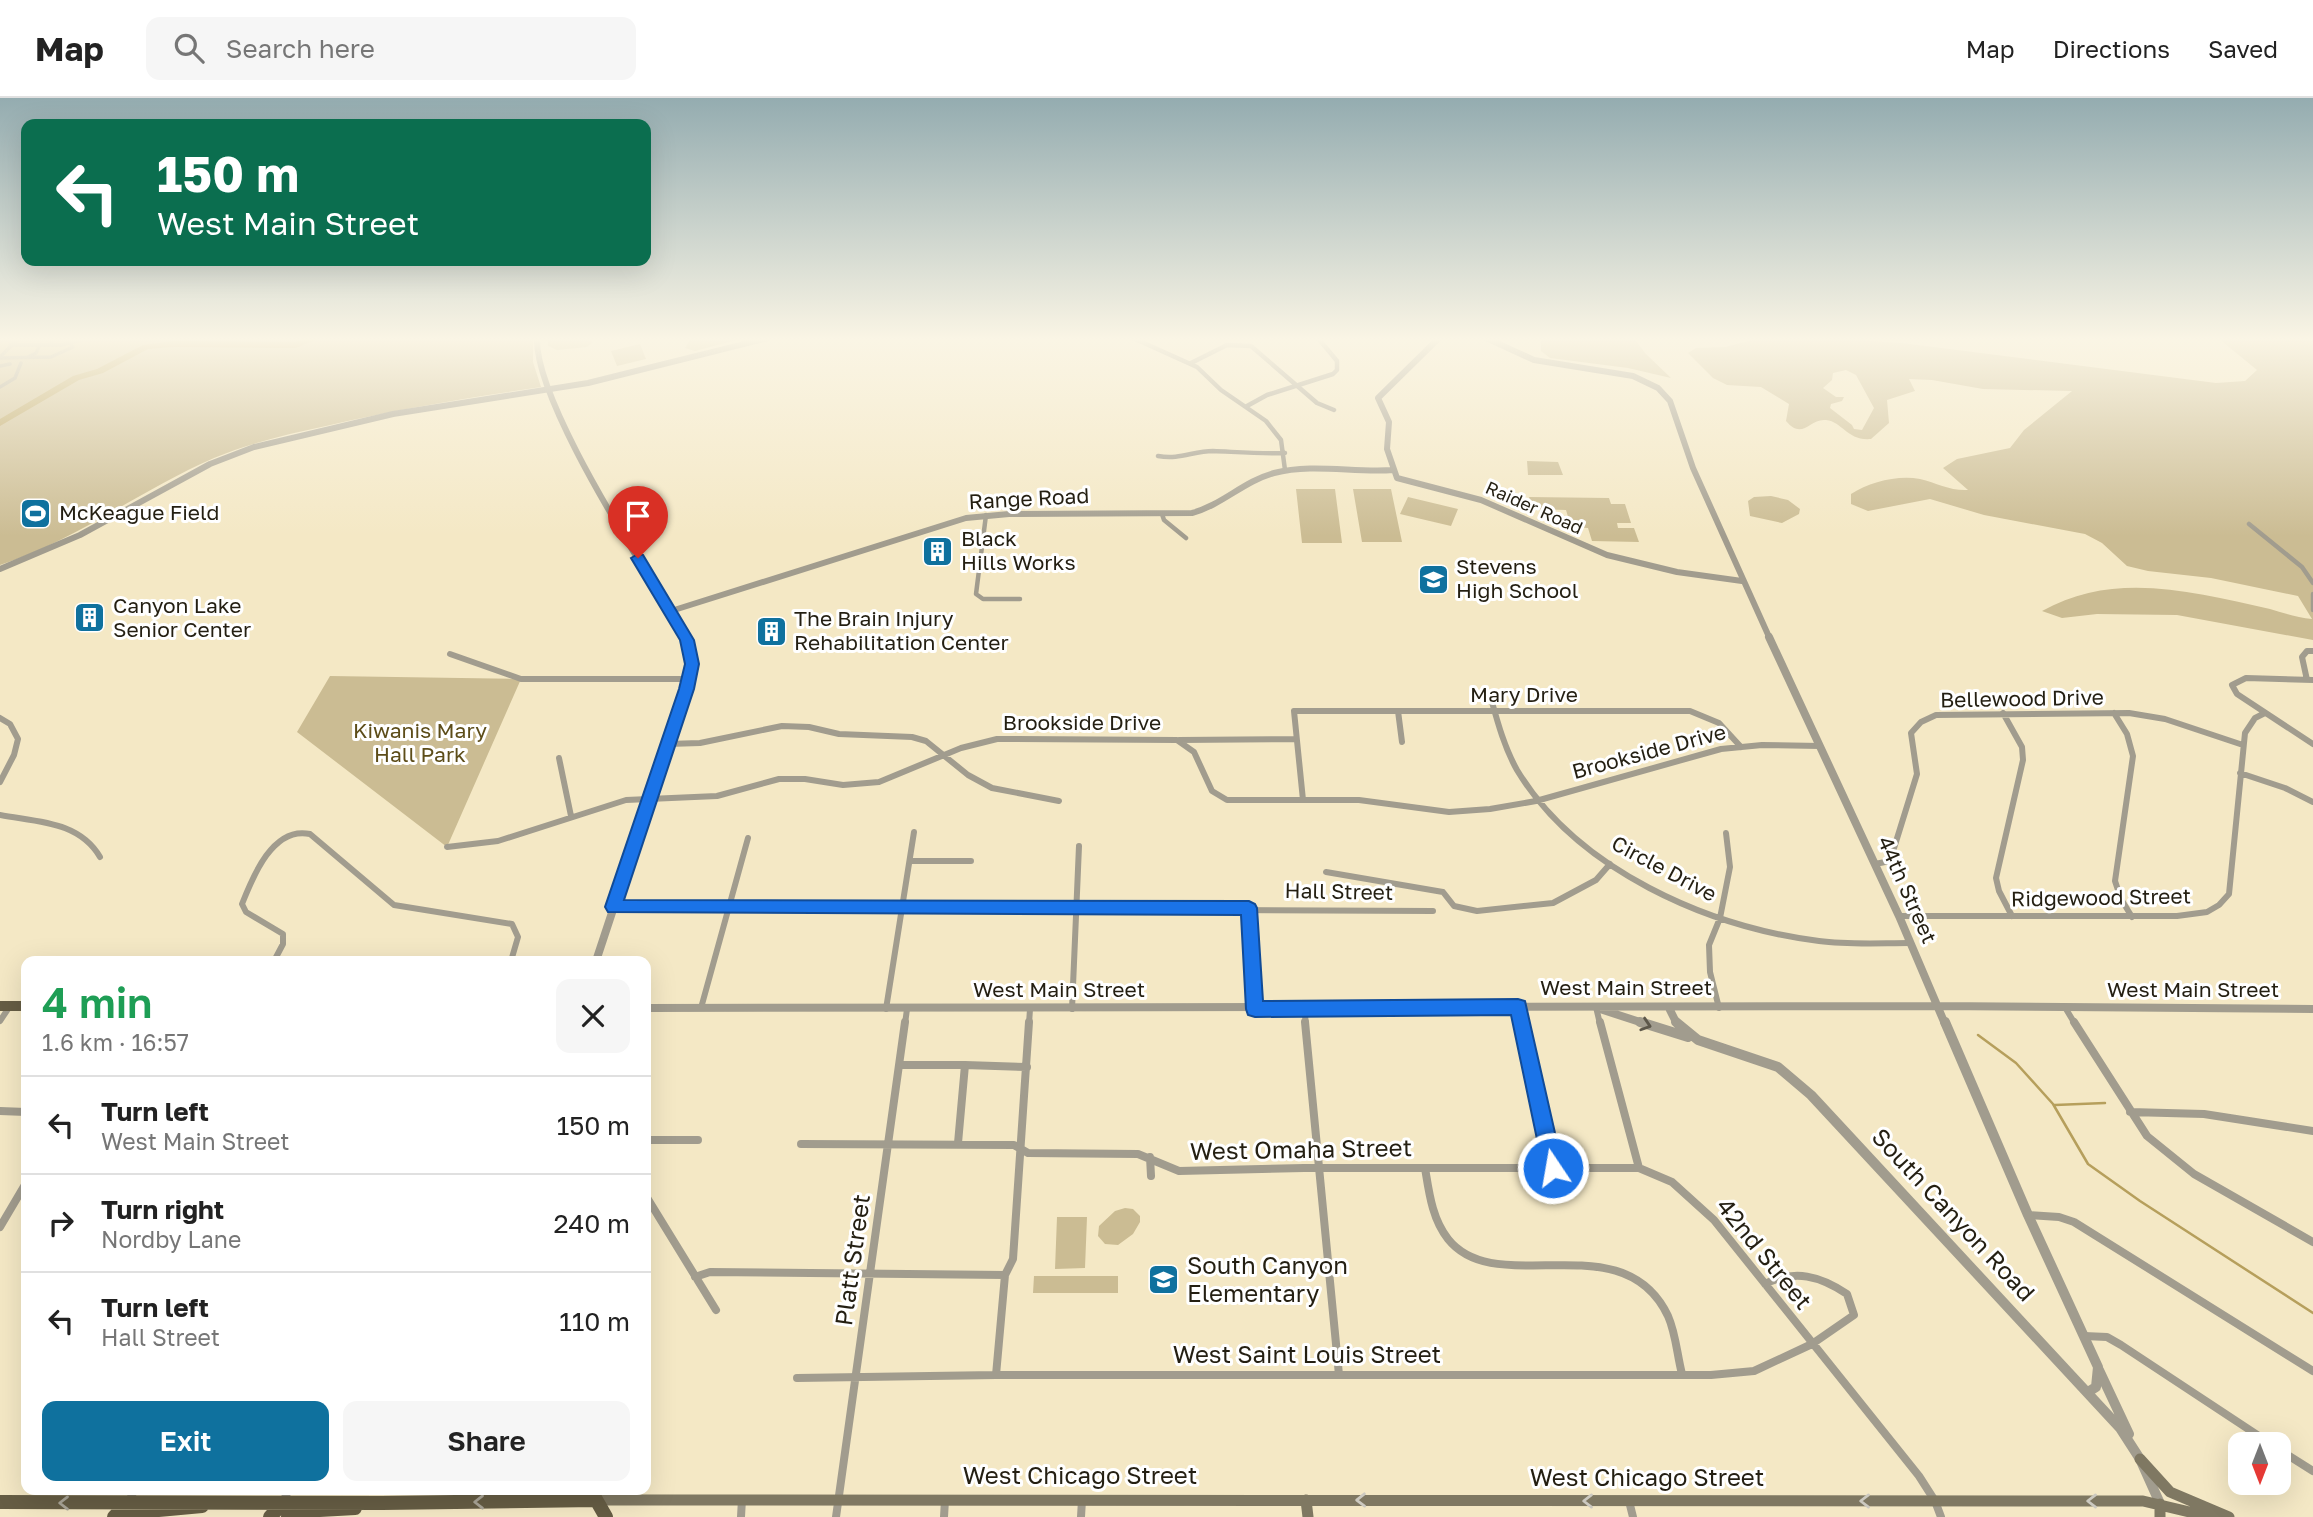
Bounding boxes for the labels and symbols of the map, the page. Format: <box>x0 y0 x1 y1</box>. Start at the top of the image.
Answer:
street label: Raider Road <box>1482 476 1586 538</box>
street label: Range Road <box>968 482 1090 514</box>
pin <box>608 486 668 558</box>
sports icon: McKeague Field <box>19 496 53 530</box>
place label: McKeague Field <box>59 499 219 525</box>
place label: Black Hills Works <box>961 525 1076 575</box>
building icon: Black Hills Works <box>921 534 955 568</box>
place label: Stevens High School <box>1456 553 1578 603</box>
school or university icon: Stevens High School <box>1416 562 1450 596</box>
place label: Canyon Lake Senior Center <box>113 592 251 642</box>
building icon: Canyon Lake Senior Center <box>73 601 107 635</box>
place label: The Brain Injury Rehabilitation Center <box>794 605 1009 655</box>
building icon: The Brain Injury Rehabilitation Center <box>754 614 788 648</box>
street label: Mary Drive <box>1470 681 1578 707</box>
street label: Bellewood Drive <box>1940 684 2104 712</box>
street label: Brookside Drive <box>1003 709 1161 735</box>
park label: Kiwanis Mary Hall Park <box>353 717 487 767</box>
street label: Brookside Drive <box>1569 718 1729 784</box>
street label: Circle Drive <box>1607 830 1721 907</box>
street label: 44th Street <box>1873 832 1943 947</box>
street label: Hall Street <box>1284 877 1394 905</box>
street label: Ridgewood Street <box>2011 882 2191 912</box>
street label: West Main Street <box>1540 974 1712 1000</box>
street label: West Main Street <box>973 976 1145 1002</box>
street label: West Main Street <box>2107 976 2279 1002</box>
one-way arrow <box>1640 1017 1652 1032</box>
street label: South Canyon Road <box>1867 1122 2042 1306</box>
position arrow <box>1516 1131 1590 1205</box>
street label: West Omaha Street <box>1190 1132 1412 1165</box>
street label: 42nd Street <box>1711 1191 1819 1315</box>
street label: Platt Street <box>828 1192 875 1328</box>
place label: South Canyon Elementary <box>1187 1250 1348 1307</box>
school or university icon: South Canyon Elementary <box>1147 1263 1181 1297</box>
street label: West Saint Louis Street <box>1173 1339 1441 1368</box>
north arrow <box>2228 1432 2291 1494</box>
street label: West Chicago Street <box>963 1460 1197 1489</box>
street label: West Chicago Street <box>1530 1462 1764 1491</box>
one-way arrow <box>1355 1492 1366 1507</box>
one-way arrow <box>1582 1493 1593 1508</box>
one-way arrow <box>1859 1493 1869 1509</box>
one-way arrow <box>2086 1493 2097 1509</box>
one-way arrow <box>58 1495 69 1511</box>
one-way arrow <box>473 1495 484 1510</box>

